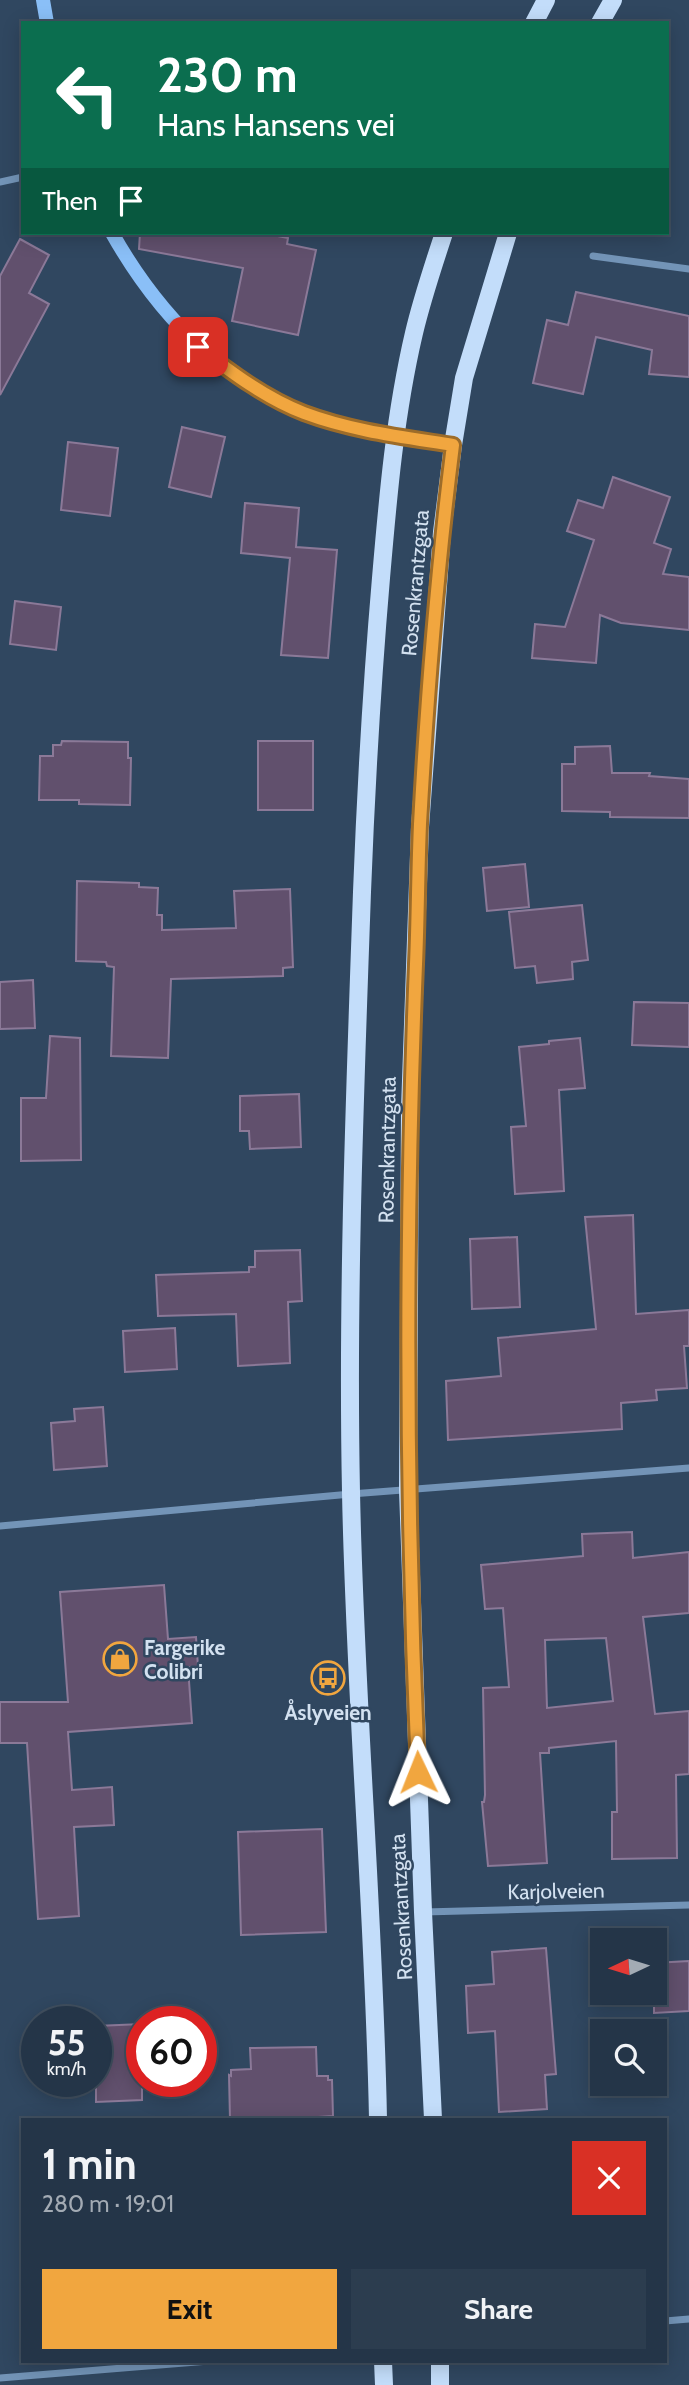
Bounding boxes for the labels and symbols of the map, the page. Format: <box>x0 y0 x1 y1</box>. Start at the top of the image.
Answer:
pin <box>168 317 228 377</box>
street label: Rosenkrantzgata <box>396 509 434 657</box>
street label: Rosenkrantzgata <box>373 1076 401 1224</box>
place label: Fargerike Colibri <box>144 1635 225 1684</box>
shop icon: Fargerike Colibri <box>101 1640 139 1678</box>
bus stop icon: Åslyveien <box>309 1659 347 1697</box>
place label: Åslyveien <box>284 1699 372 1725</box>
position arrow <box>381 1735 455 1809</box>
street label: Rosenkrantzgata <box>385 1833 417 1981</box>
street label: Karjolveien <box>507 1878 605 1905</box>
north arrow <box>590 1928 667 2006</box>
speed limit sign: 60 <box>126 2006 217 2097</box>

